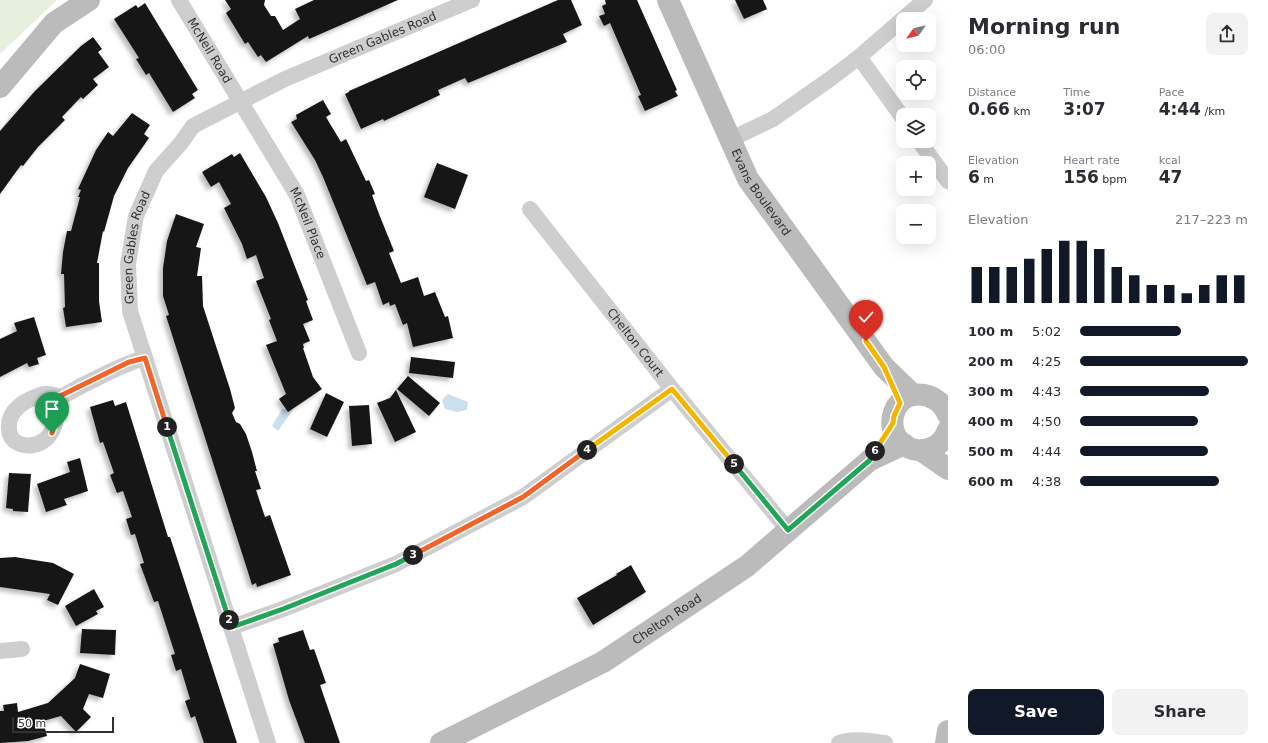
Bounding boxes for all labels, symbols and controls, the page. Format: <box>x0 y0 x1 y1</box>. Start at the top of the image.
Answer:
street label: Green Gables Road <box>327 9 438 67</box>
north arrow <box>896 12 936 52</box>
map controls <box>896 12 936 244</box>
button: share <box>1206 13 1248 55</box>
text: Morning run <box>968 14 1120 39</box>
street label: McNeil Road <box>184 15 235 86</box>
text: 06:00 <box>968 42 1005 57</box>
button: locate <box>896 60 936 100</box>
text: Distance <box>968 86 1016 99</box>
text: Time <box>1063 86 1090 99</box>
text: Pace <box>1159 86 1184 99</box>
text: 0.66 <box>968 99 1010 119</box>
text: 3:07 <box>1063 99 1106 119</box>
text: 4:44 <box>1159 99 1201 119</box>
text: km <box>1010 105 1031 118</box>
text: /km <box>1201 105 1225 118</box>
button: layers <box>896 108 936 148</box>
street label: Evans Boulevard <box>728 147 794 238</box>
text: Elevation <box>968 154 1019 167</box>
text: Heart rate <box>1063 154 1120 167</box>
text: kcal <box>1159 154 1181 167</box>
button: + <box>896 156 936 196</box>
text: 6 <box>968 167 980 187</box>
text: 156 <box>1063 167 1099 187</box>
text: 47 <box>1159 167 1182 187</box>
text: m <box>980 173 994 186</box>
text: bpm <box>1099 173 1127 186</box>
street label: McNeil Place <box>287 185 328 261</box>
street label: Green Gables Road <box>121 189 153 305</box>
button: − <box>896 204 936 244</box>
text: Elevation <box>968 212 1028 227</box>
text: 217–223 m <box>1175 212 1248 227</box>
pin <box>849 300 883 341</box>
street label: Chelton Court <box>604 305 667 380</box>
icon: check <box>855 306 877 328</box>
text: 100 m <box>968 324 1013 339</box>
text: 5:02 <box>1032 324 1061 339</box>
text: 200 m <box>968 354 1013 369</box>
text: 4:25 <box>1032 354 1061 369</box>
text: 300 m <box>968 384 1013 399</box>
text: 4:43 <box>1032 384 1061 399</box>
pin <box>35 392 69 433</box>
icon: arrive <box>41 398 63 420</box>
text: 400 m <box>968 414 1013 429</box>
text: 4:50 <box>1032 414 1061 429</box>
pin: 1 <box>157 417 177 437</box>
text: 1 <box>163 420 171 433</box>
pin: 4 <box>577 440 597 460</box>
pin: 6 <box>865 441 885 461</box>
text: 4 <box>583 443 591 456</box>
text: 6 <box>871 444 879 457</box>
text: 500 m <box>968 444 1013 459</box>
text: 4:44 <box>1032 444 1061 459</box>
pin: 5 <box>724 454 744 474</box>
text: 5 <box>730 457 738 470</box>
text: 600 m <box>968 474 1013 489</box>
text: 4:38 <box>1032 474 1061 489</box>
pin: 3 <box>403 545 423 565</box>
text: 3 <box>409 548 417 561</box>
street label: Chelton Road <box>630 591 704 647</box>
pin: 2 <box>219 610 239 630</box>
text: 2 <box>225 613 233 626</box>
button: Save <box>968 689 1104 735</box>
button: Share <box>1112 689 1248 735</box>
scale bar <box>12 715 114 734</box>
text: 50 m <box>18 717 46 730</box>

